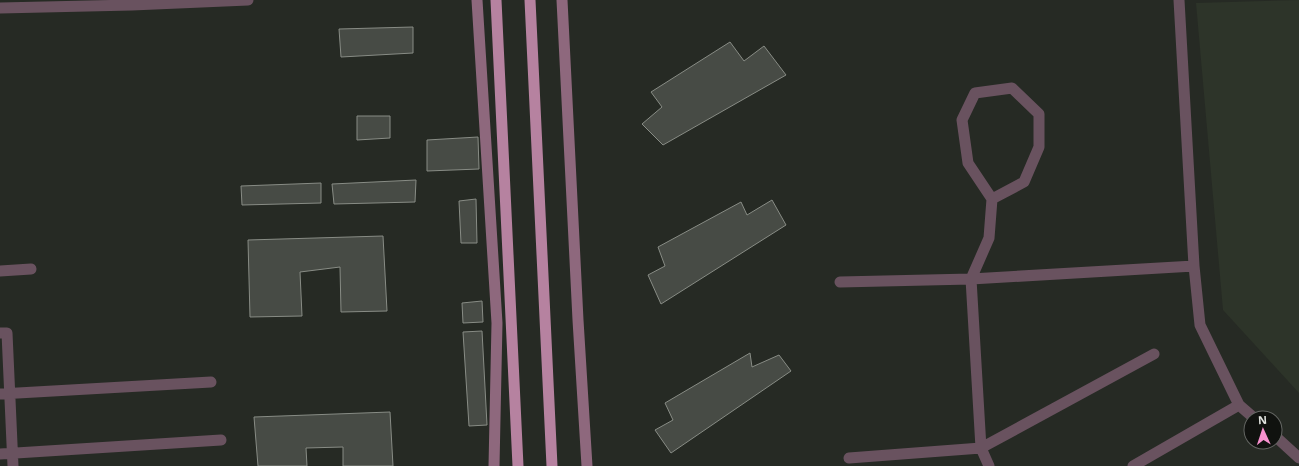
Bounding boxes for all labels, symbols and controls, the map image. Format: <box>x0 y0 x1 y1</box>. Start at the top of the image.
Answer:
north arrow <box>1243 410 1283 450</box>
text: N <box>1258 412 1267 427</box>

